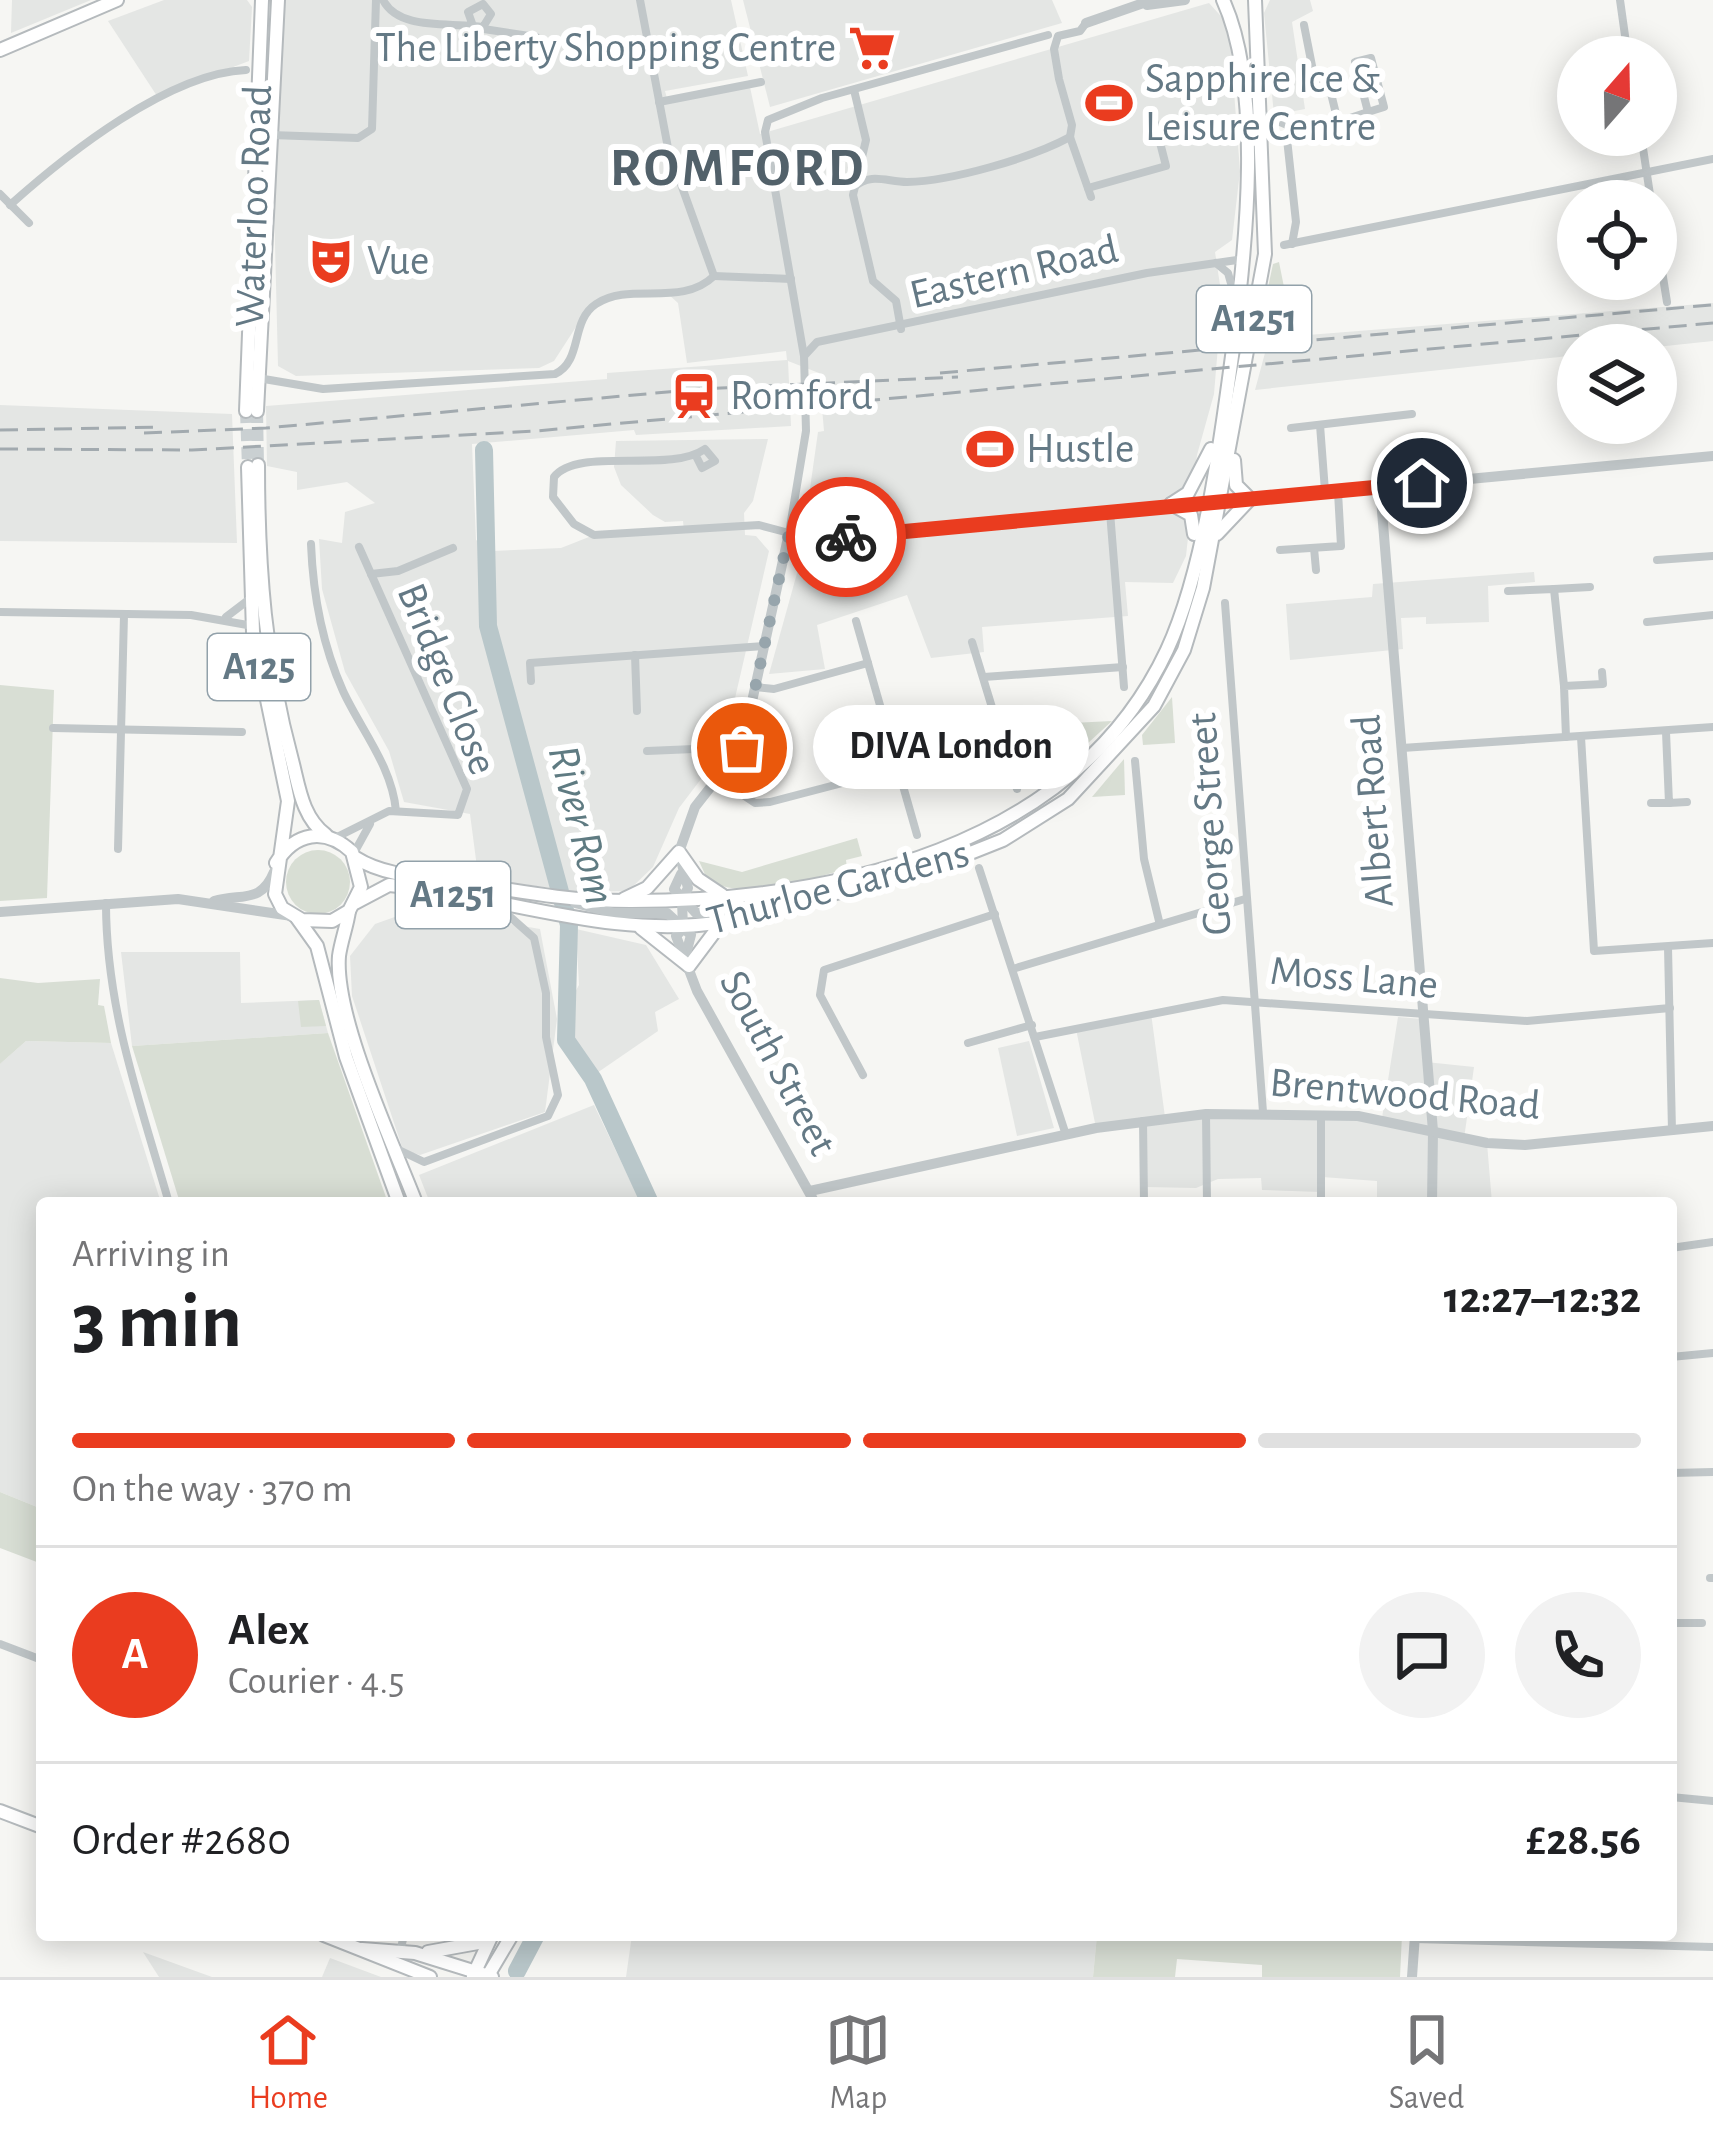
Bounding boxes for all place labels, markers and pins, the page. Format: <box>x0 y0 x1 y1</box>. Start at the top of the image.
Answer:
supermarket icon: The Liberty Shopping Centre <box>847 23 897 73</box>
place label: The Liberty Shopping Centre <box>375 27 836 69</box>
place label: Sapphire Ice & Leisure Centre <box>1145 58 1380 148</box>
sports icon: Sapphire Ice & Leisure Centre <box>1084 78 1134 128</box>
theatre icon: Vue <box>306 236 356 286</box>
place label: Vue <box>367 240 429 282</box>
station icon: Romford <box>669 371 719 421</box>
place label: Romford <box>730 375 873 417</box>
sports icon: Hustle <box>965 424 1015 474</box>
place label: Hustle <box>1026 428 1134 470</box>
pin <box>1371 432 1473 534</box>
pin <box>691 697 793 799</box>
callout: DIVA London <box>814 706 1090 790</box>

